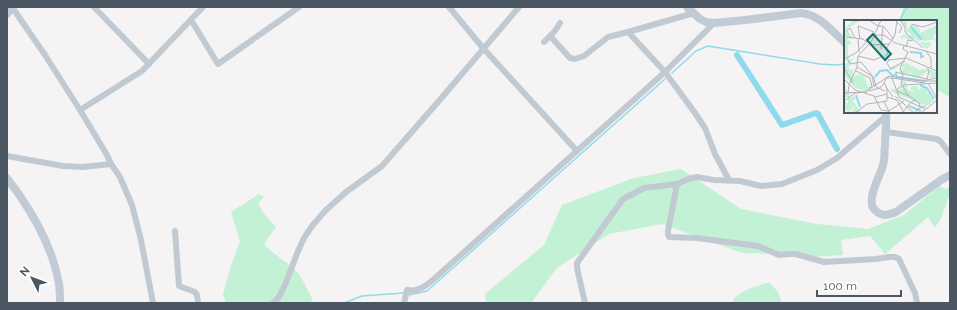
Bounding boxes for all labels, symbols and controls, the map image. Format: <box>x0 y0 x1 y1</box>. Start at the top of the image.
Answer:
inset map <box>844 20 937 113</box>
north arrow <box>12 258 52 298</box>
text: N <box>17 264 33 279</box>
scale bar <box>817 272 901 298</box>
text: 100 m <box>823 279 857 293</box>

